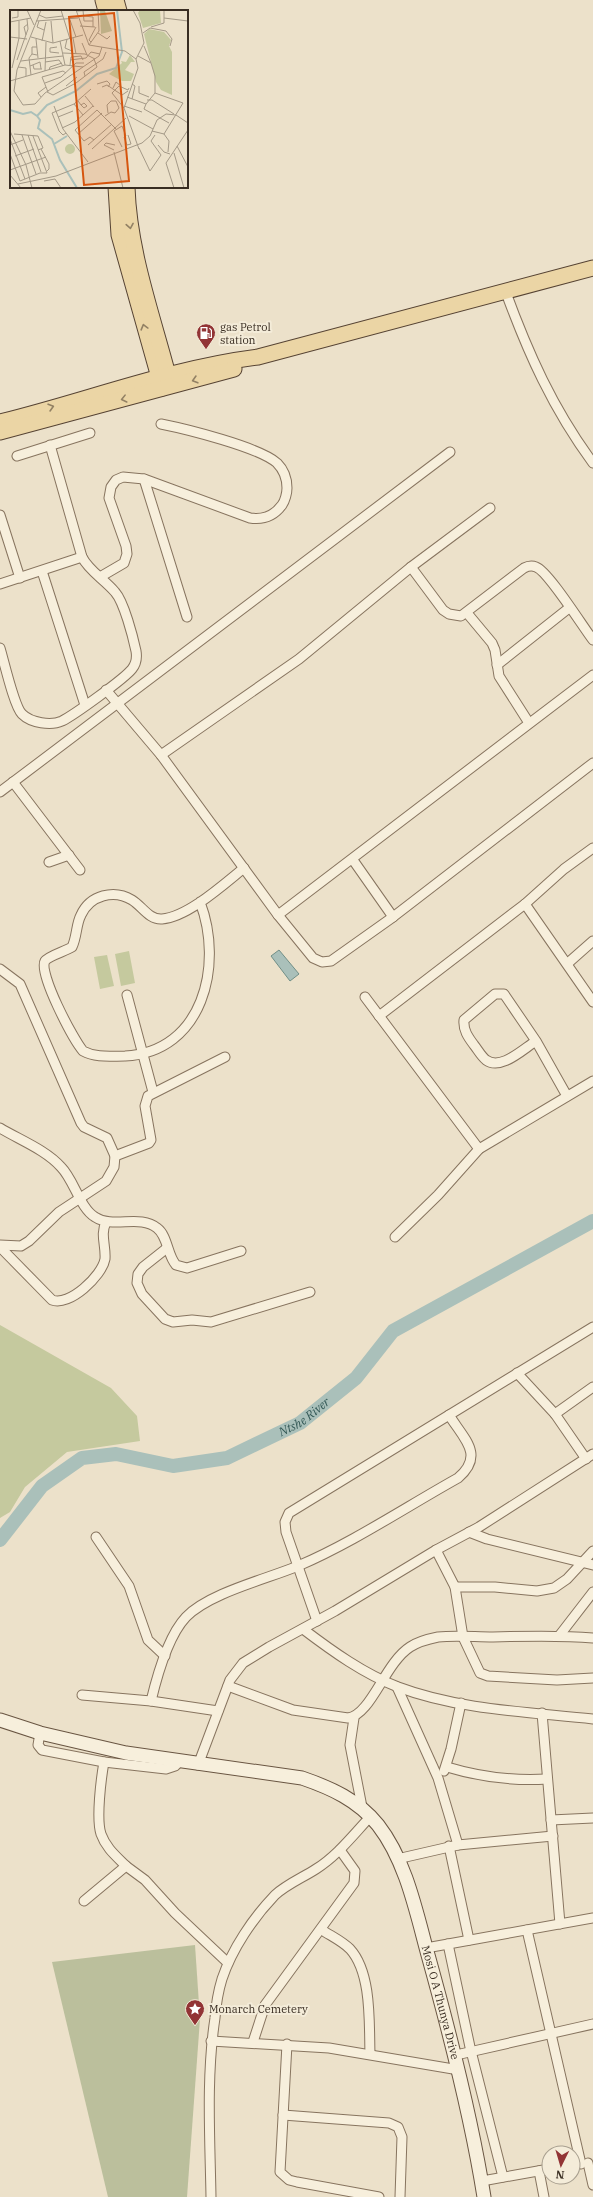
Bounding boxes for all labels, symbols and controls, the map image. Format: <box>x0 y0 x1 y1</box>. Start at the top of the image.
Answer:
inset map <box>10 10 188 188</box>
one-way arrow <box>126 223 134 229</box>
place label: gas Petrol station <box>220 320 271 347</box>
fuel station icon: gas Petrol station <box>195 322 217 350</box>
one-way arrow <box>140 324 149 331</box>
one-way arrow <box>192 375 199 384</box>
one-way arrow <box>121 394 128 403</box>
one-way arrow <box>47 403 54 412</box>
water label: Ntshe River <box>275 1394 333 1440</box>
street label: Mosi O A Thunya Drive <box>419 1944 462 2061</box>
place icon: Monarch Cemetery <box>184 1998 206 2026</box>
place label: Monarch Cemetery <box>209 2002 308 2016</box>
north arrow <box>541 2145 581 2185</box>
text: N <box>555 2168 565 2182</box>

